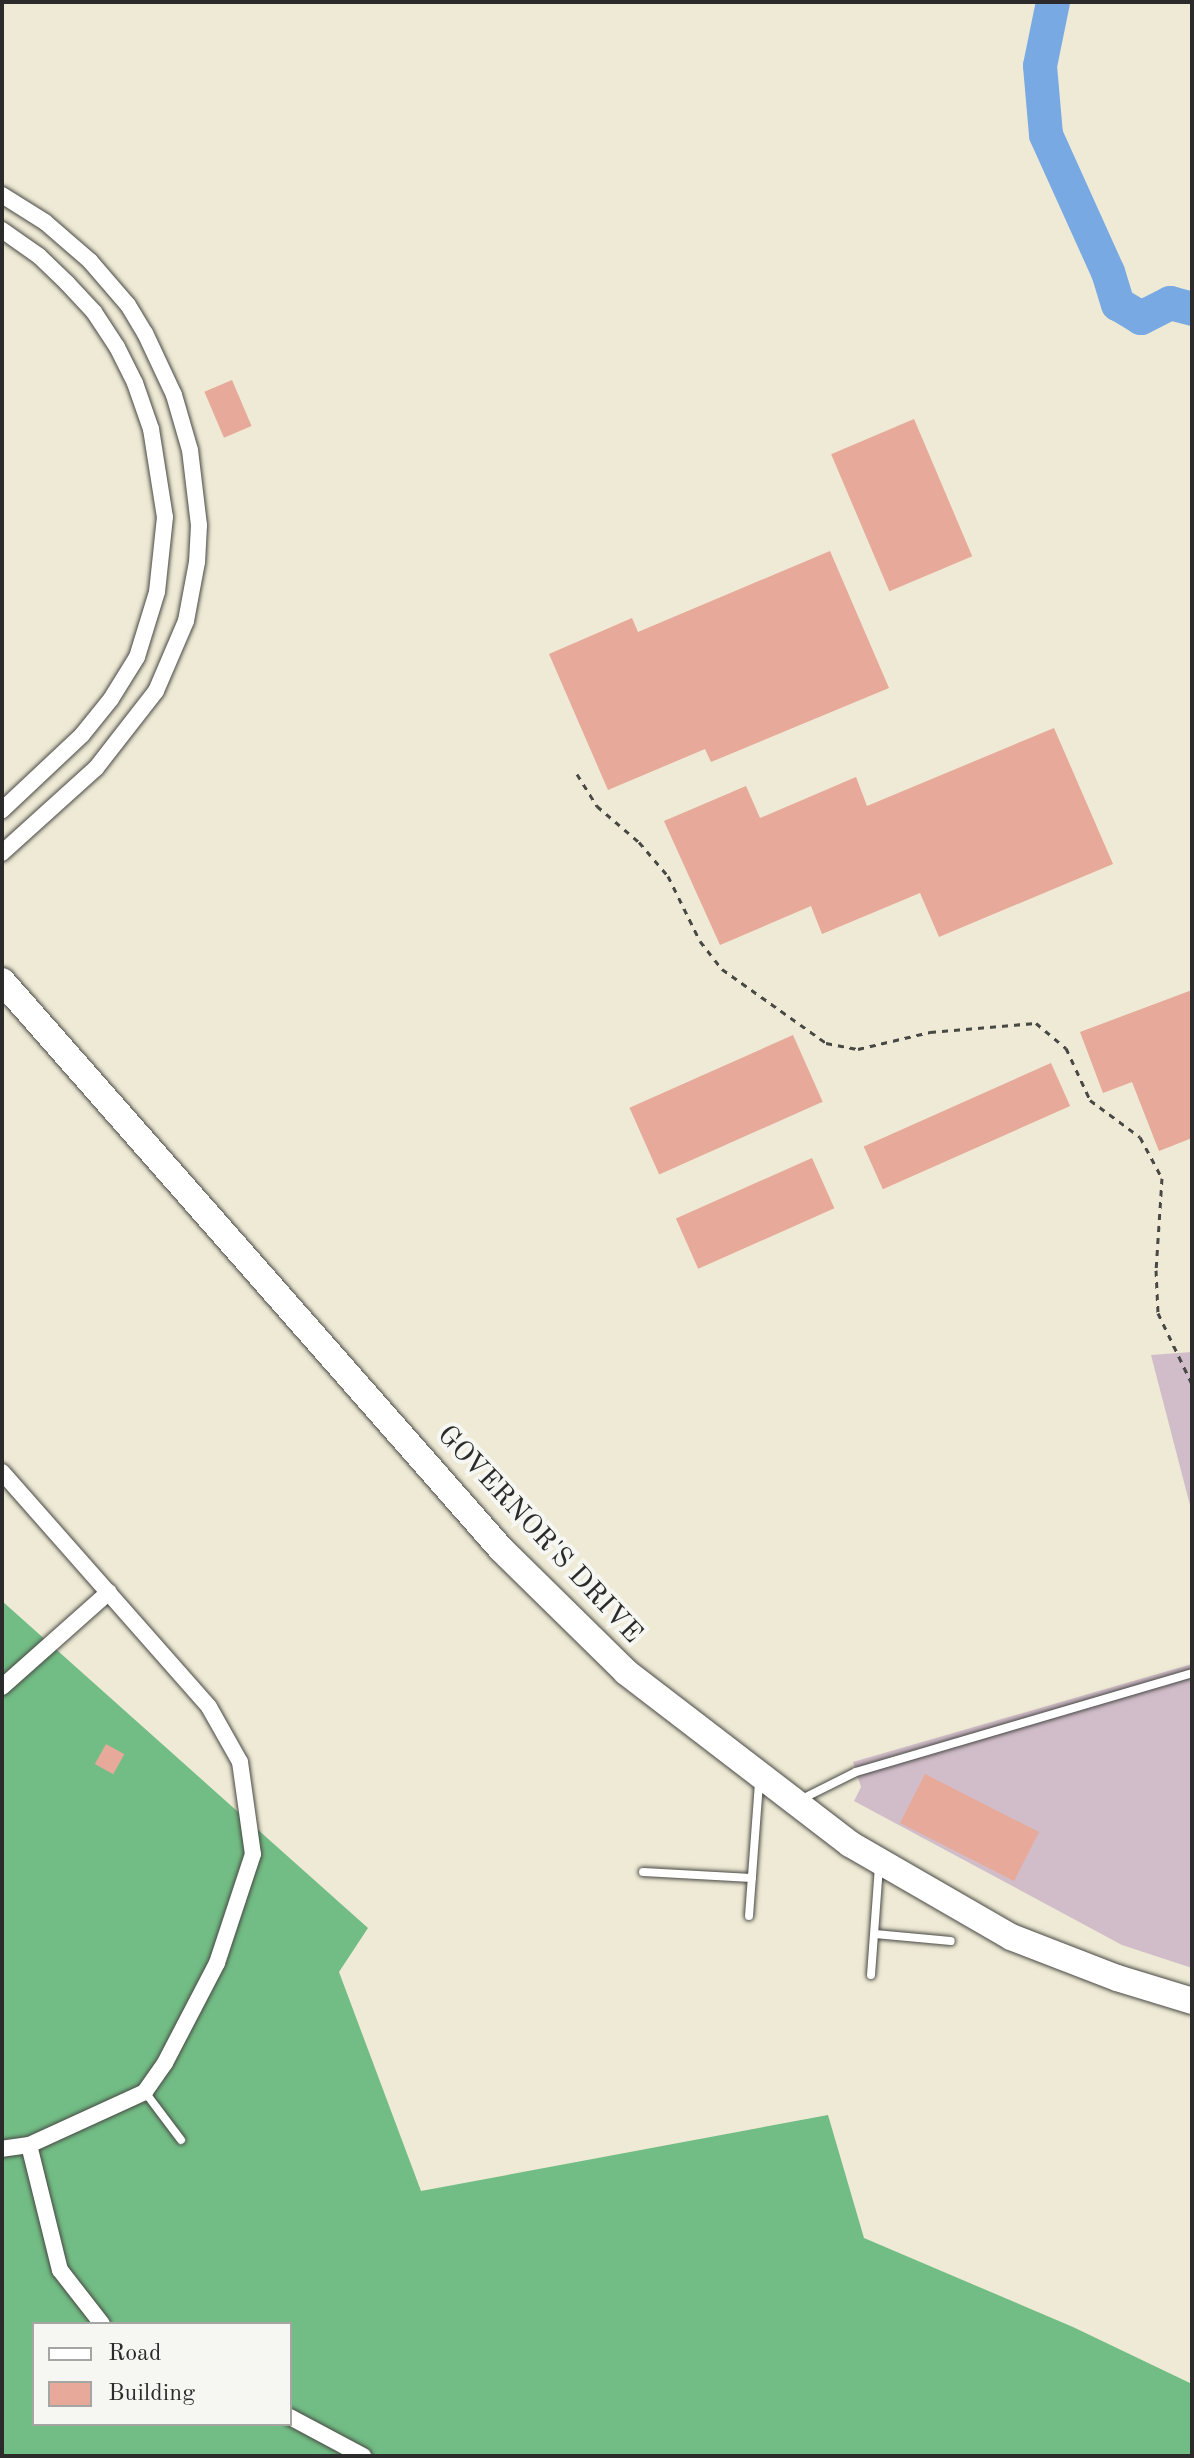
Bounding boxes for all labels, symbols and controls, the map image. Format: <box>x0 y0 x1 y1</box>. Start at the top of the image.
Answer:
street label: GOVERNOR'S DRIVE <box>429 1419 649 1651</box>
legend <box>32 2322 292 2426</box>
text: Road <box>108 2342 161 2366</box>
text: Building <box>108 2382 195 2406</box>

